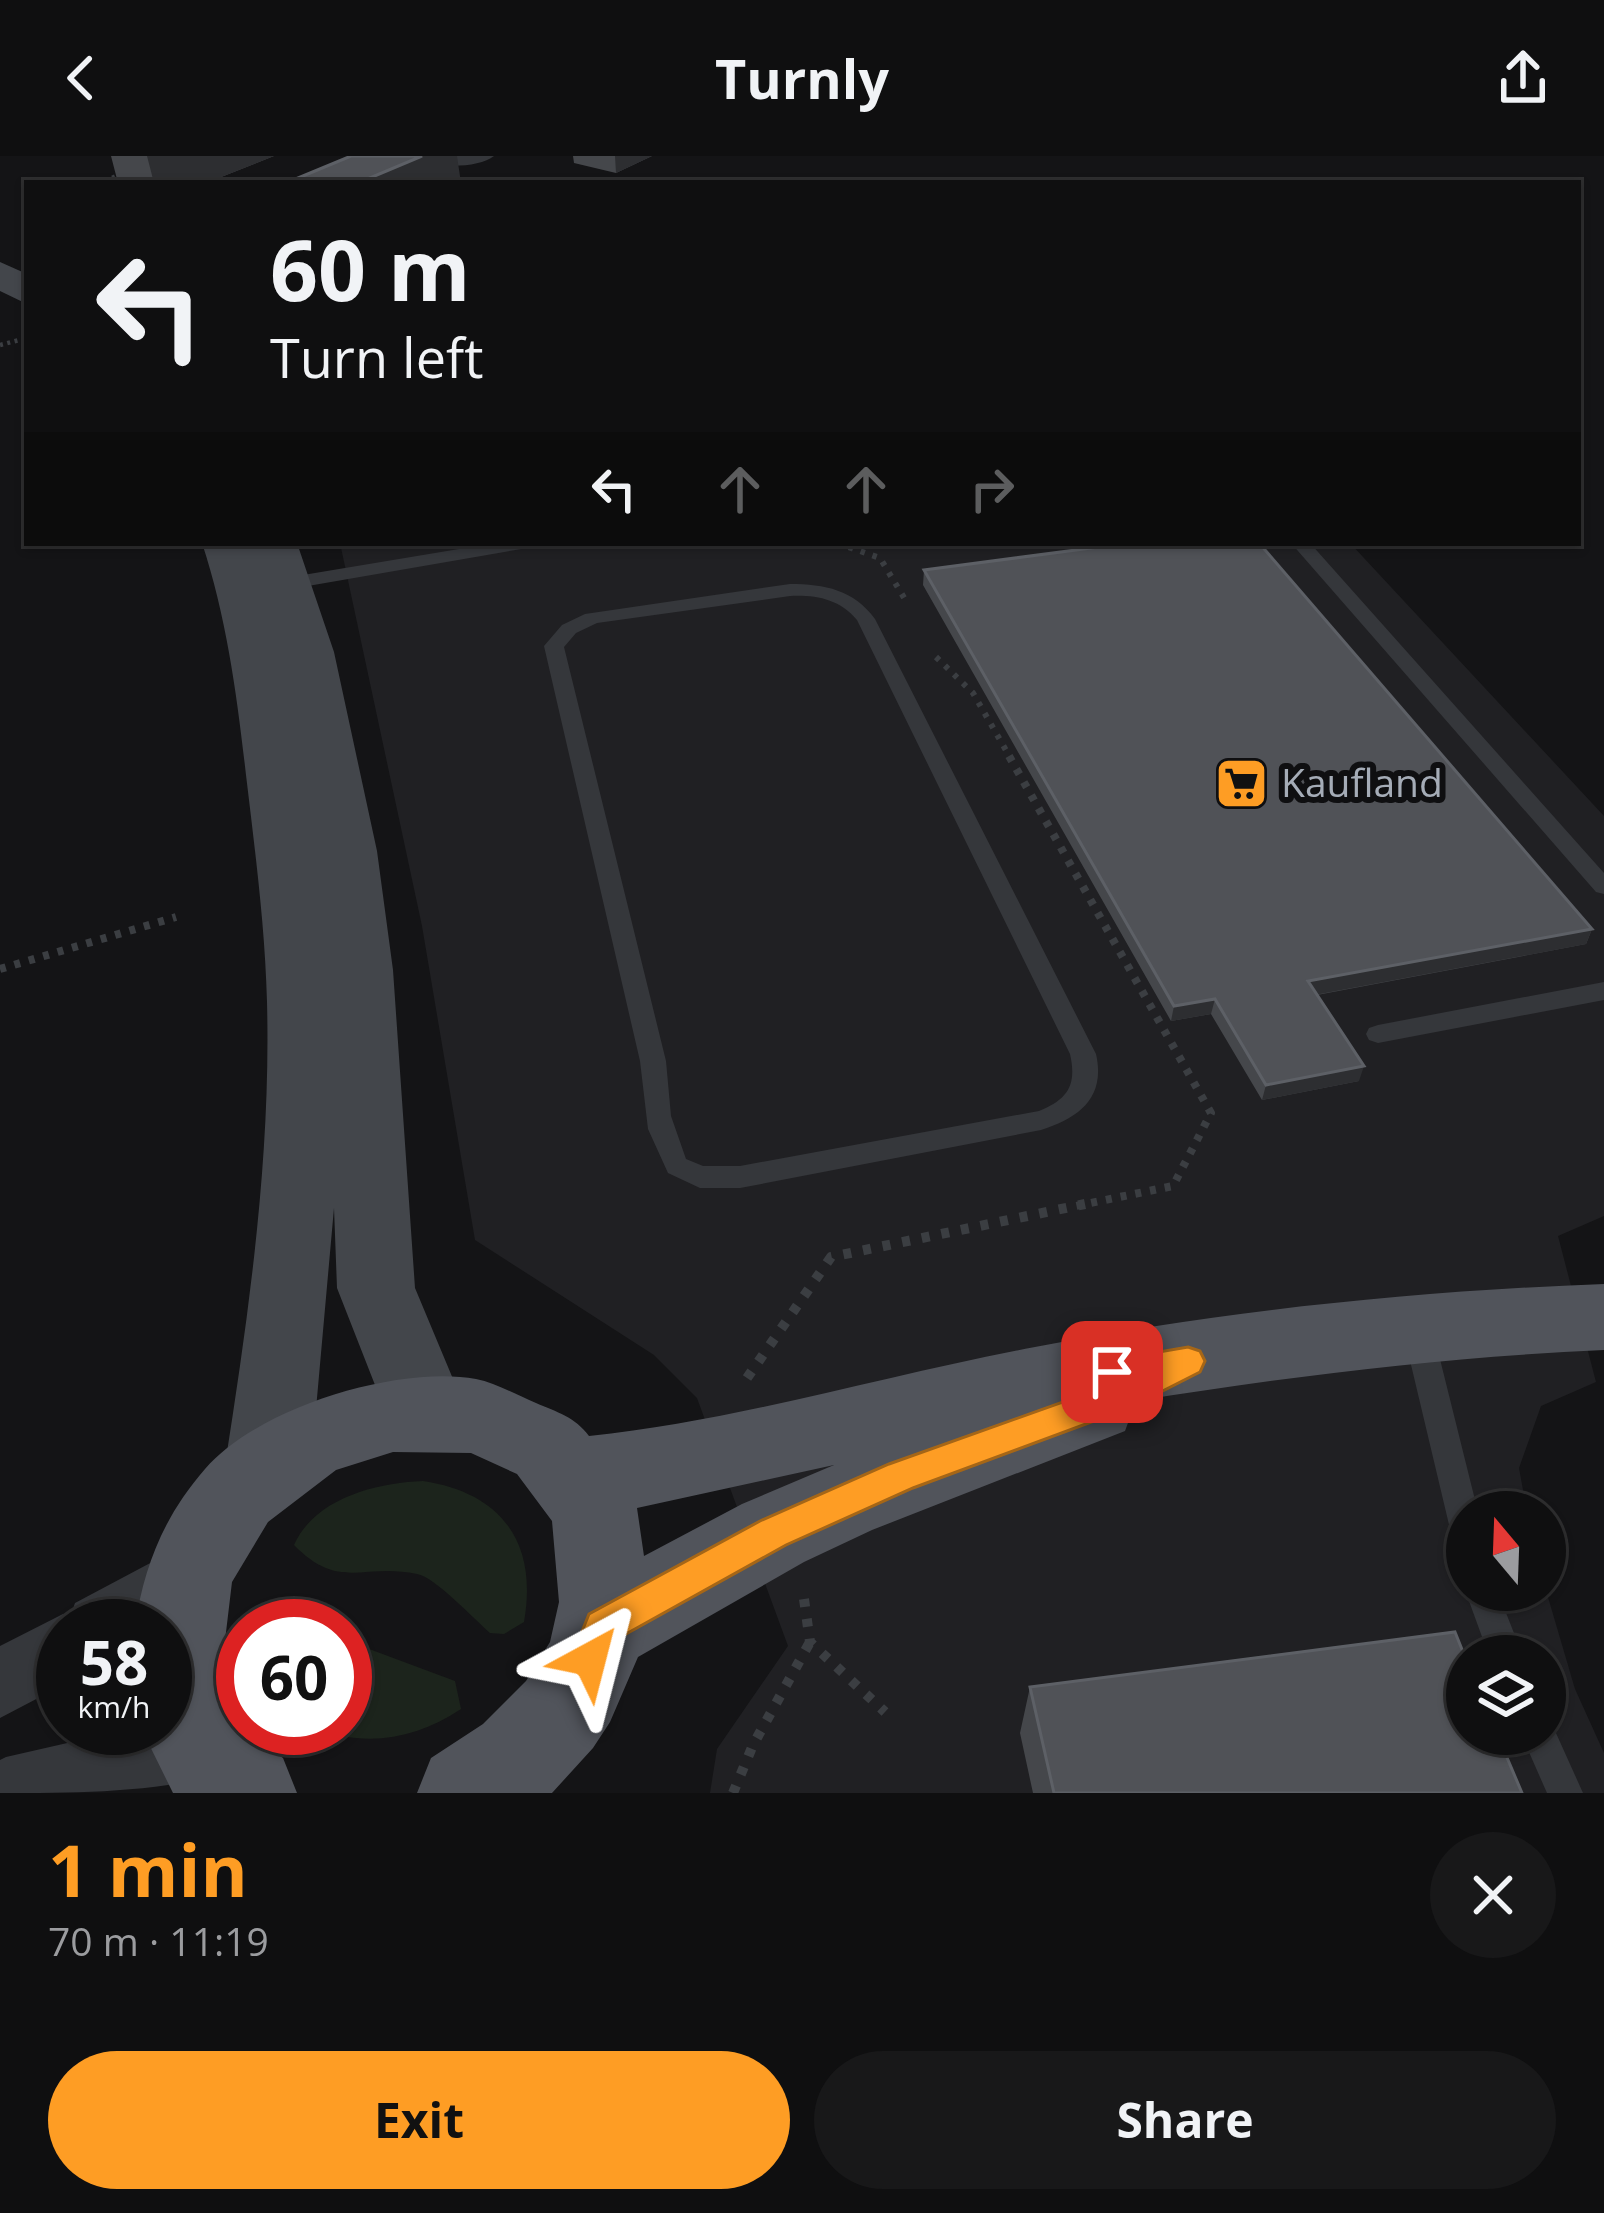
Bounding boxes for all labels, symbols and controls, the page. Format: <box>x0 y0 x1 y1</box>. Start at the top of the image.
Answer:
text: Turnly <box>715 41 889 115</box>
icon: back <box>48 45 114 111</box>
icon: share <box>1490 45 1556 111</box>
text: 60 m <box>270 211 470 326</box>
icon: left <box>72 228 228 384</box>
text: Turn left <box>270 320 483 394</box>
icon: left <box>581 456 647 522</box>
icon: ahead <box>707 456 773 522</box>
icon: ahead <box>833 456 899 522</box>
icon: right <box>959 456 1025 522</box>
supermarket icon: Kaufland <box>1214 755 1270 811</box>
place label: Kaufland <box>1281 755 1443 808</box>
pin <box>1061 1321 1163 1423</box>
icon: arrive <box>1079 1339 1145 1405</box>
north arrow <box>1446 1491 1566 1611</box>
map controls <box>1446 1491 1566 1755</box>
position arrow <box>527 1596 653 1722</box>
speed limit sign: 60 <box>216 1599 372 1755</box>
text: 58 <box>80 1621 148 1703</box>
button: layers <box>1446 1635 1566 1755</box>
text: km/h <box>78 1686 150 1727</box>
text: 1 min <box>48 1820 248 1918</box>
button: close <box>1430 1832 1556 1958</box>
text: 70 m · 11:19 <box>48 1914 269 1967</box>
button: Exit <box>48 2051 790 2189</box>
button: Share <box>814 2051 1556 2189</box>

